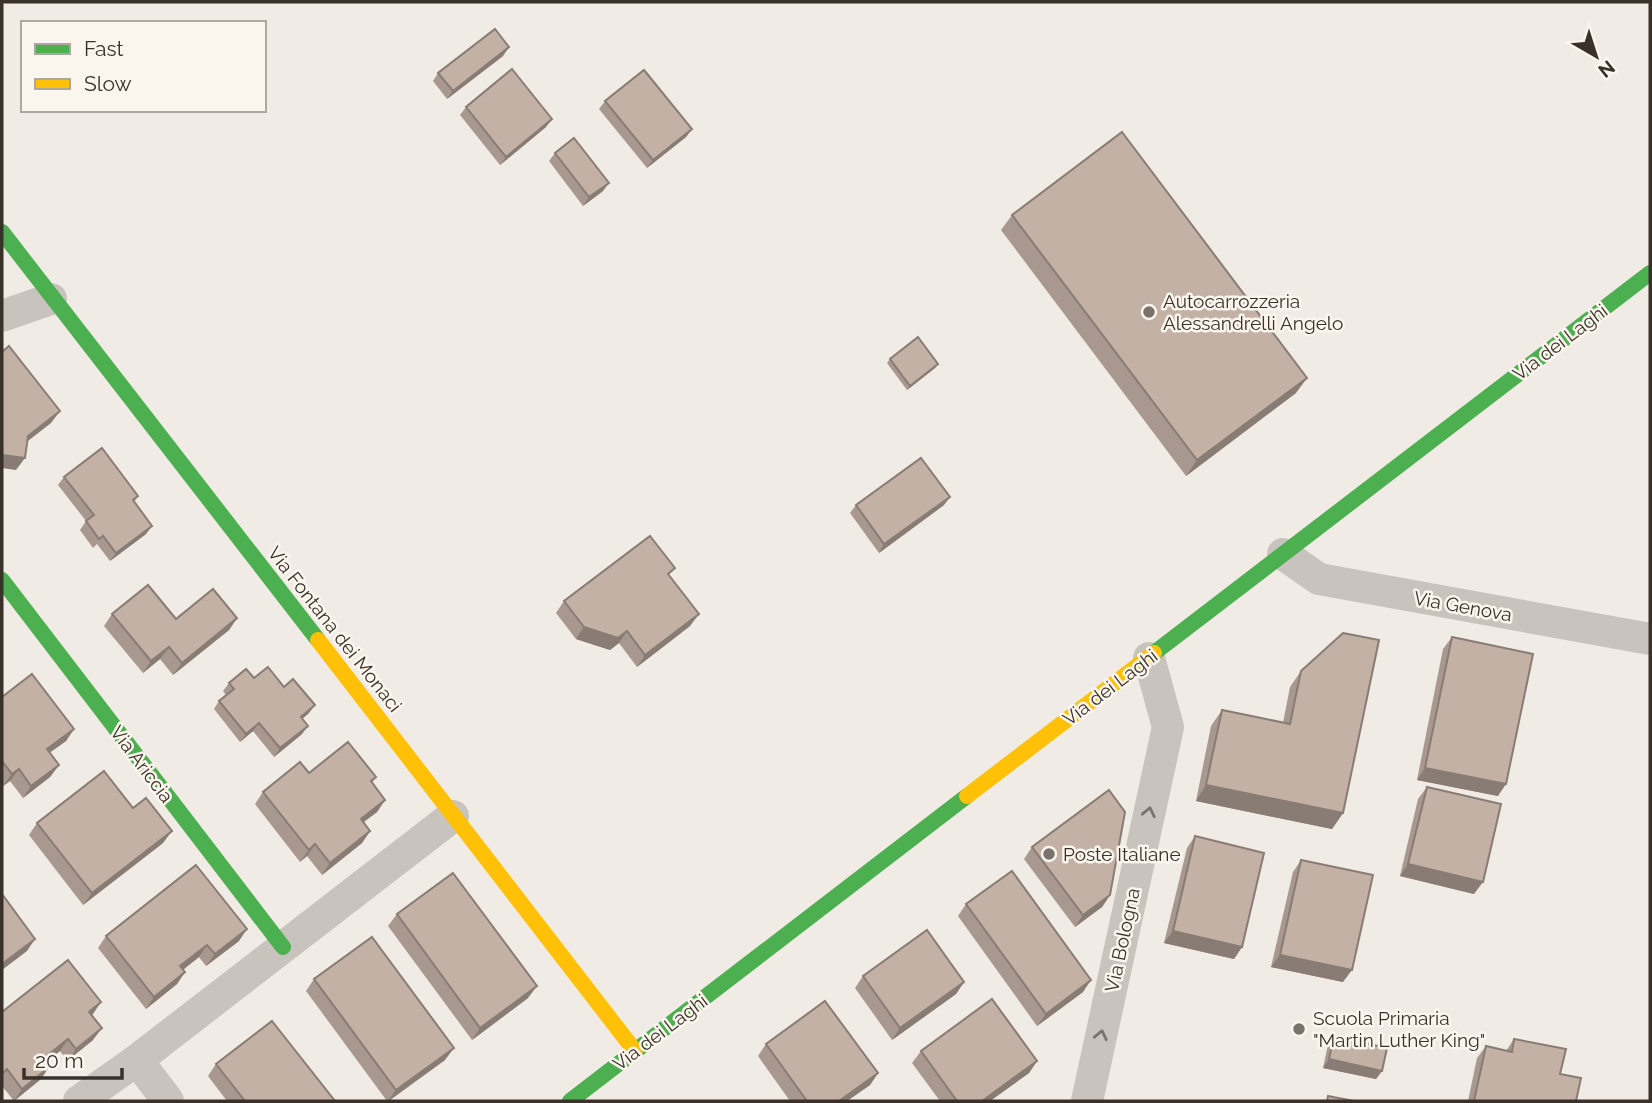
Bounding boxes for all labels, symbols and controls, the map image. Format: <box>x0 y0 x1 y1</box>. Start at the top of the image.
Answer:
legend <box>21 21 266 112</box>
north arrow <box>1561 21 1631 91</box>
text: Fast <box>84 36 124 61</box>
text: N <box>1594 56 1619 82</box>
text: Slow <box>84 71 132 96</box>
place label: Autocarrozzeria Alessandrelli Angelo <box>1163 290 1343 334</box>
street label: Via dei Laghi <box>1508 299 1612 385</box>
marker: Autocarrozzeria Alessandrelli Angelo <box>1141 304 1157 320</box>
street label: Via Fontana dei Monaci <box>264 542 406 716</box>
street label: Via Genova <box>1412 587 1514 625</box>
street label: Via dei Laghi <box>1058 644 1162 730</box>
street label: Via Ariccia <box>106 721 178 807</box>
one-way arrow <box>1141 806 1156 818</box>
place label: Poste Italiane <box>1063 843 1181 865</box>
marker: Poste Italiane <box>1041 846 1057 862</box>
street label: Via Bologna <box>1100 886 1144 994</box>
street label: Via dei Laghi <box>608 989 712 1075</box>
place label: Scuola Primaria "Martin Luther King" <box>1313 1007 1485 1051</box>
marker: Scuola Primaria "Martin Luther King" <box>1291 1021 1307 1037</box>
one-way arrow <box>1093 1029 1107 1041</box>
scale bar <box>24 1036 122 1080</box>
text: 20 m <box>35 1048 83 1073</box>

